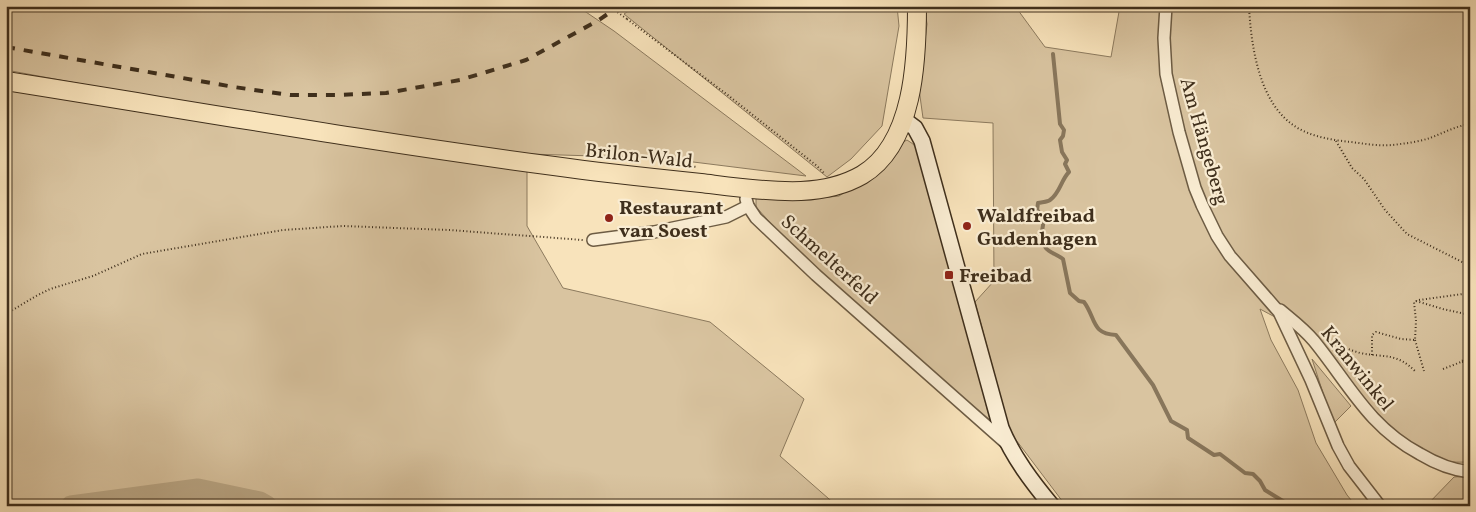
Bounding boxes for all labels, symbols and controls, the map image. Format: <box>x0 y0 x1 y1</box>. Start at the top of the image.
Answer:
street label: Am Hängeberg <box>1172 75 1235 209</box>
street label: Brilon-Wald <box>583 137 694 177</box>
place label: Restaurant van Soest <box>619 195 724 246</box>
place label: Waldfreibad Gudenhagen <box>977 203 1097 254</box>
street label: Schmelterfeld <box>774 209 884 312</box>
marker: Restaurant van Soest <box>603 212 615 224</box>
marker: Waldfreibad Gudenhagen <box>961 220 973 232</box>
place label: Freibad <box>959 263 1032 291</box>
marker: Freibad <box>943 269 955 281</box>
street label: Kranwinkel <box>1313 321 1400 418</box>

